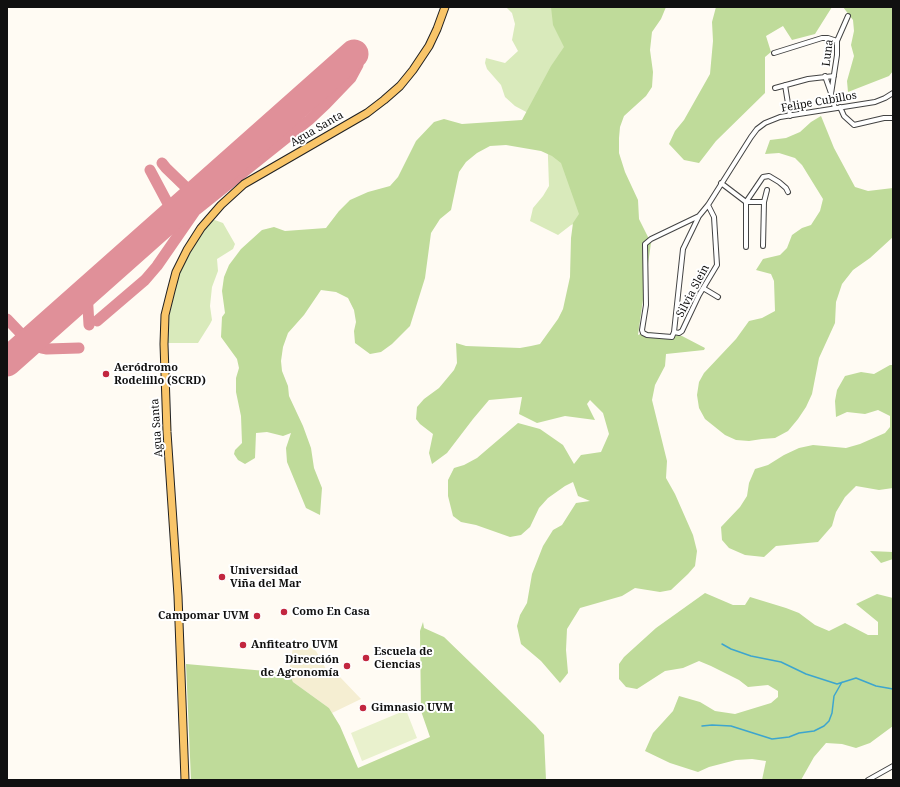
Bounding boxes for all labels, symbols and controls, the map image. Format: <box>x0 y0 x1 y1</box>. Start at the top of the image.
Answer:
street label: Luna <box>820 39 836 67</box>
street label: Felipe Cubillos <box>780 89 858 115</box>
street label: Agua Santa <box>288 109 346 149</box>
street label: Silvia Slein <box>674 262 712 320</box>
place label: Aeródromo Rodelillo (SCRD) <box>114 361 206 387</box>
marker: Aeródromo Rodelillo (SCRD) <box>101 369 111 379</box>
street label: Agua Santa <box>148 398 166 458</box>
place label: Universidad Viña del Mar <box>230 564 301 590</box>
marker: Universidad Viña del Mar <box>217 572 227 582</box>
place label: Como En Casa <box>292 605 370 619</box>
marker: Como En Casa <box>279 607 289 617</box>
place label: Campomar UVM <box>158 609 249 623</box>
marker: Campomar UVM <box>252 611 262 621</box>
place label: Anfiteatro UVM <box>251 638 338 652</box>
marker: Anfiteatro UVM <box>238 640 248 650</box>
place label: Escuela de Ciencias <box>374 645 433 671</box>
place label: Dirección de Agronomía <box>261 653 339 679</box>
marker: Escuela de Ciencias <box>361 653 371 663</box>
marker: Dirección de Agronomía <box>342 661 352 671</box>
place label: Gimnasio UVM <box>371 701 453 715</box>
marker: Gimnasio UVM <box>358 703 368 713</box>

